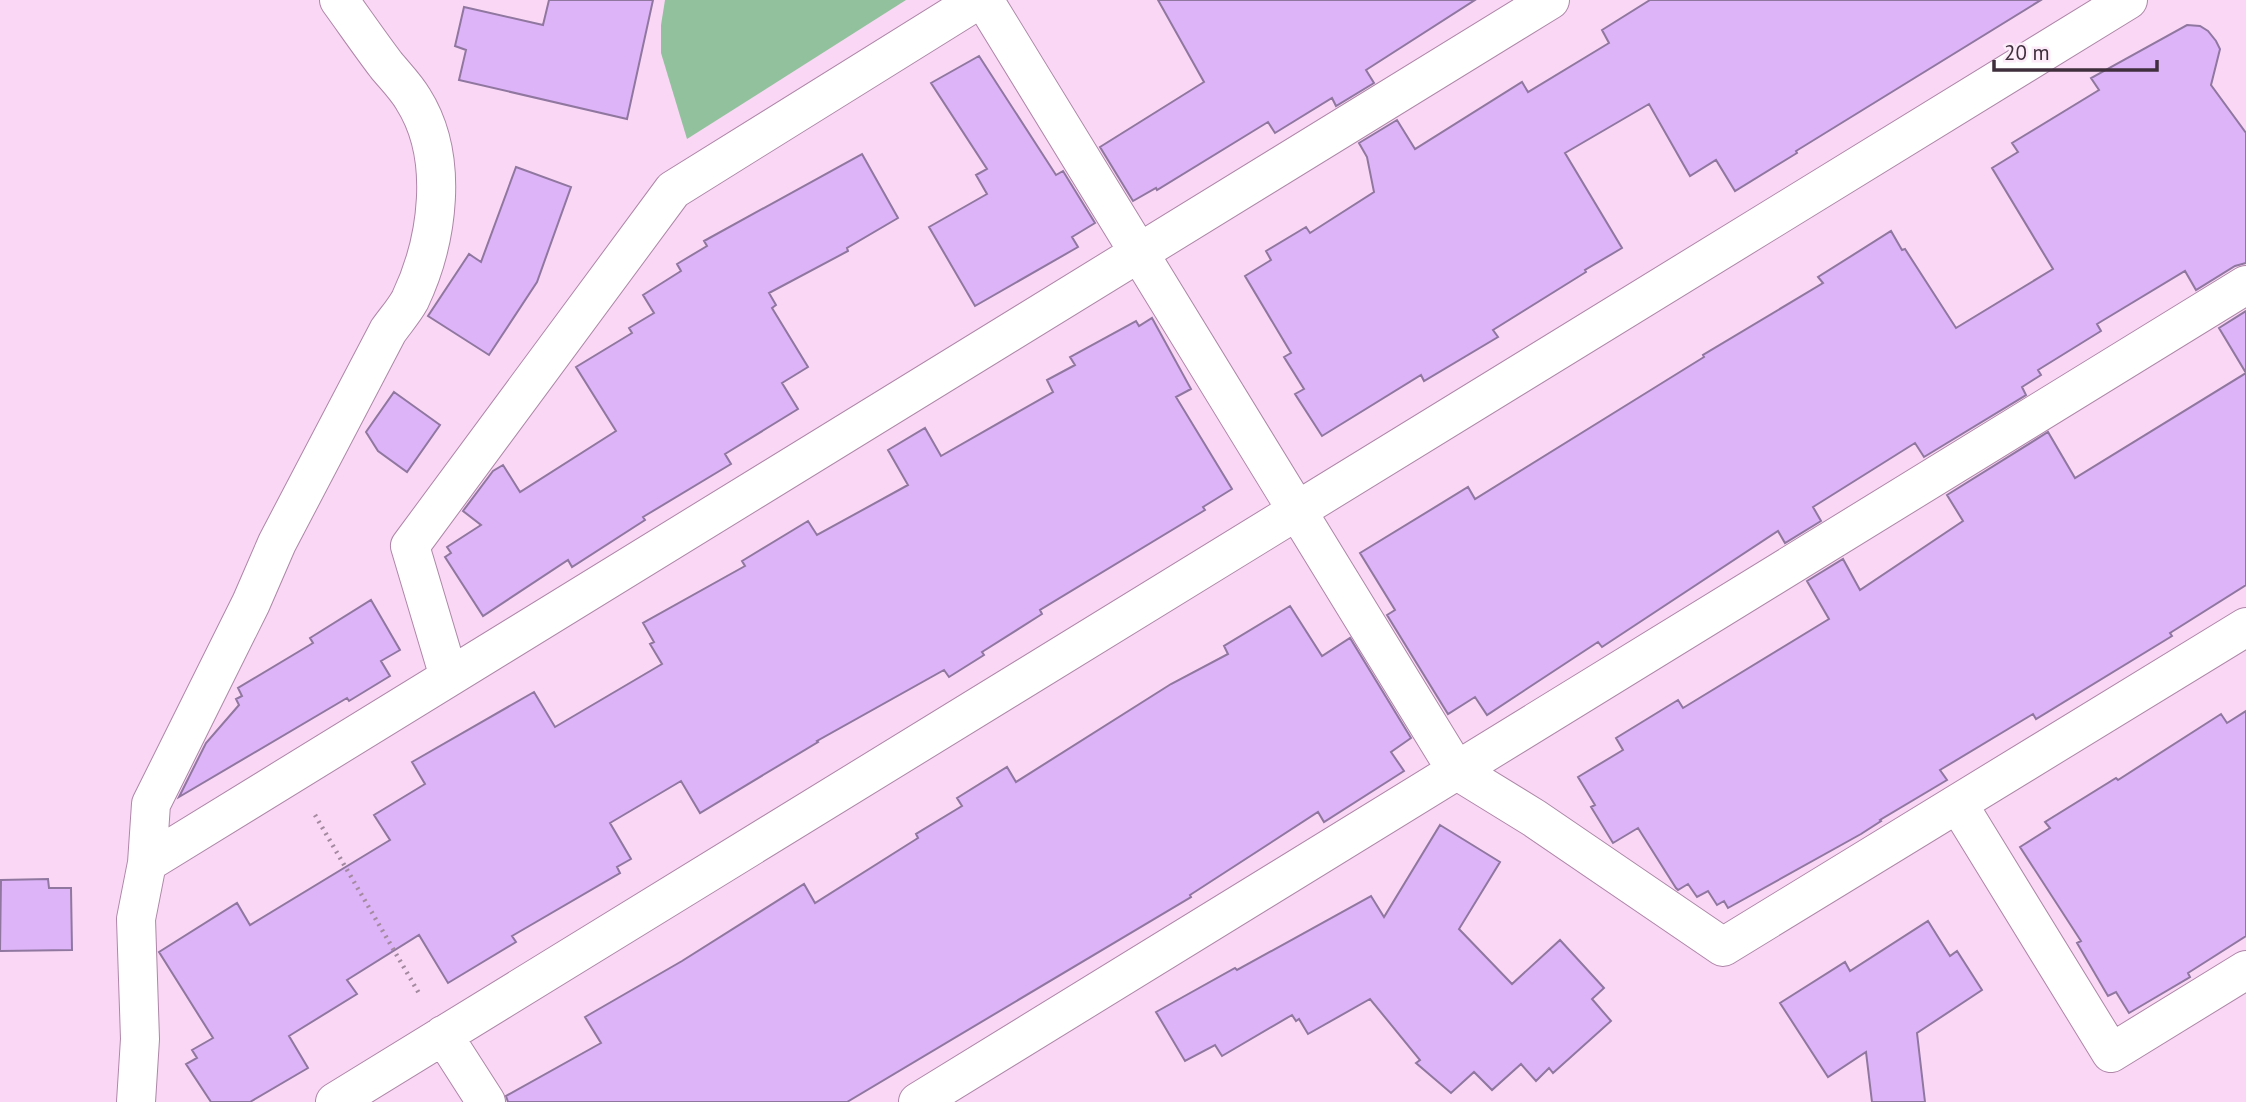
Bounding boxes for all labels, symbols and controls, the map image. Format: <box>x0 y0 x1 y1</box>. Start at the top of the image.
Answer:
scale bar <box>1994 28 2157 72</box>
text: 20 m <box>2004 39 2050 66</box>

